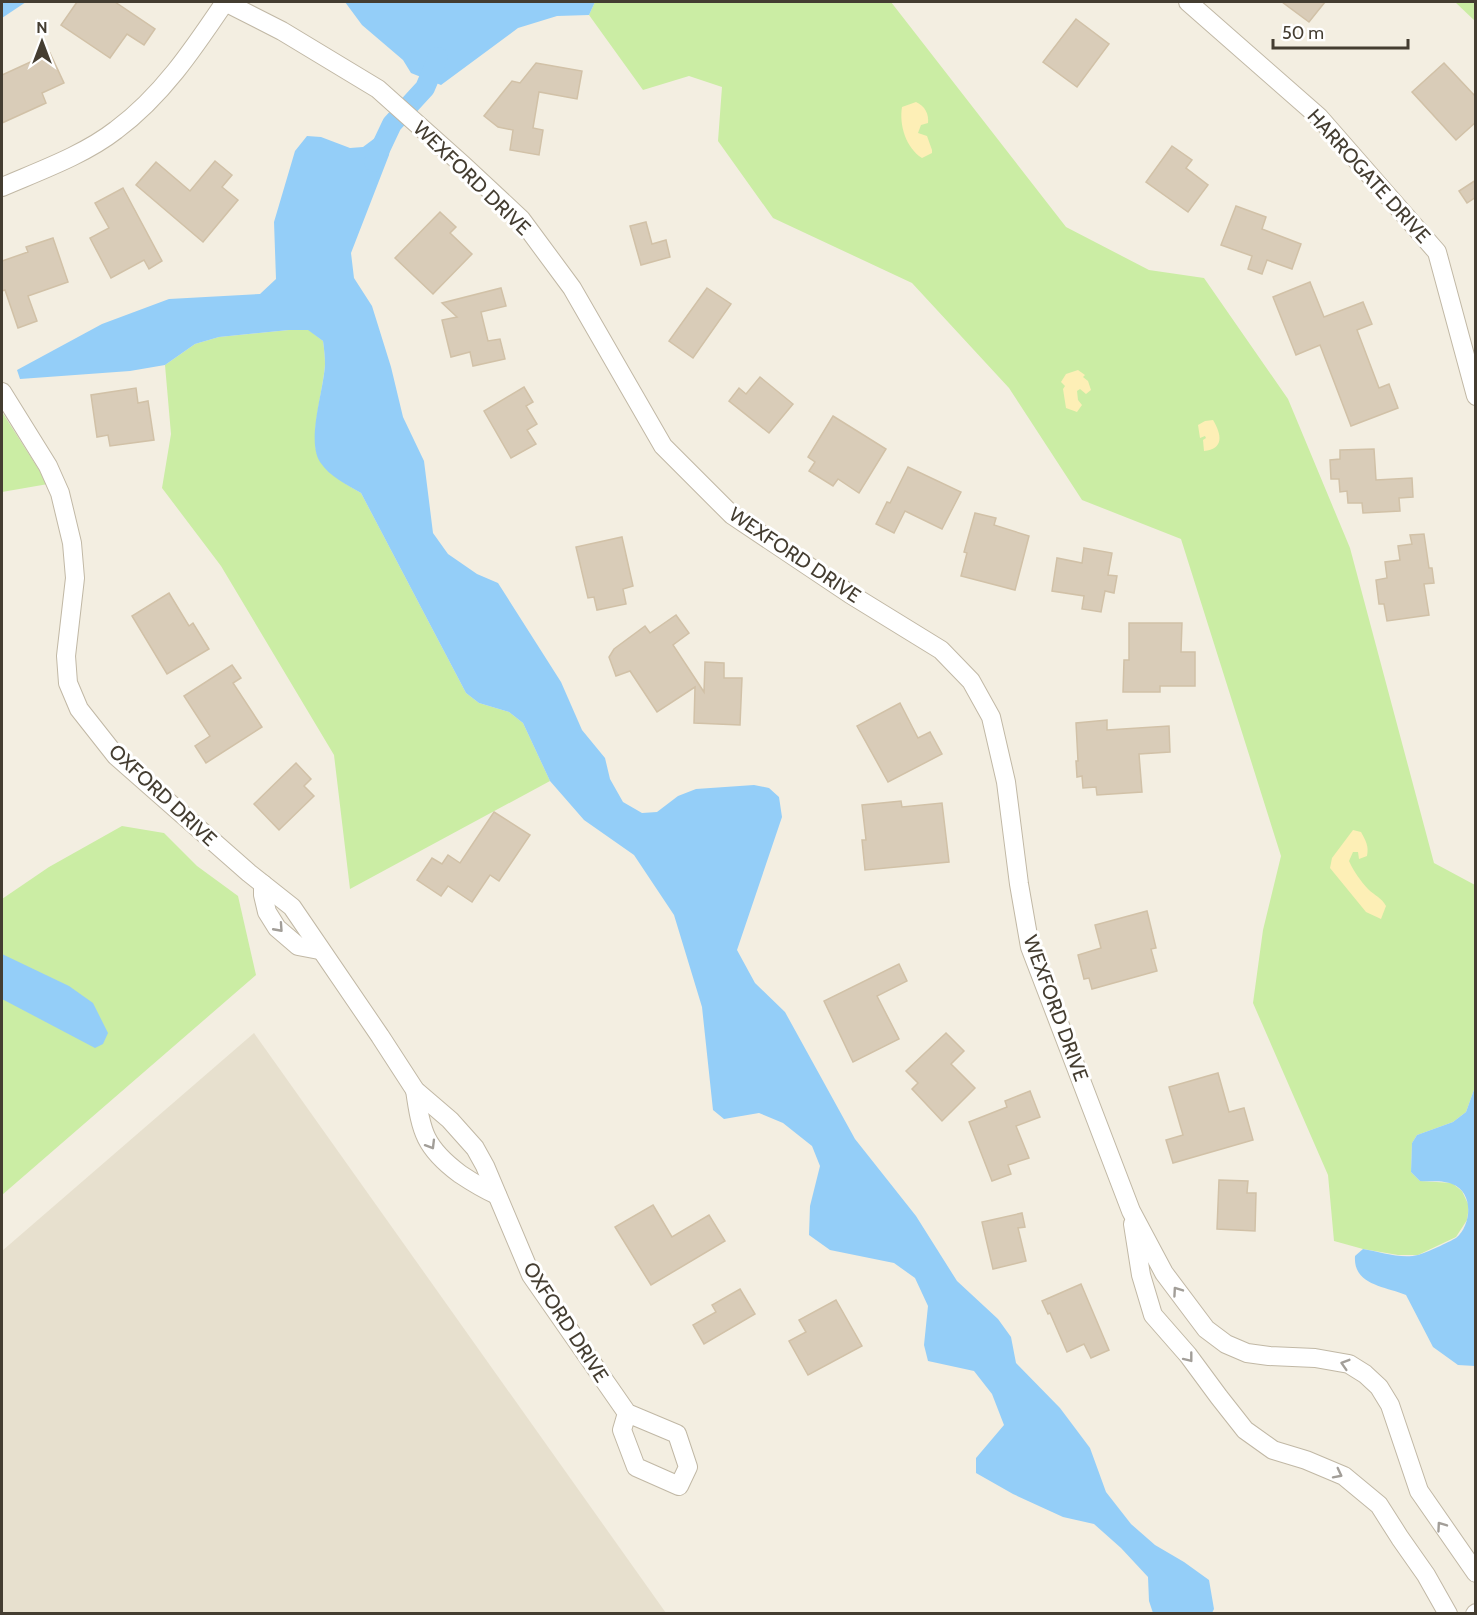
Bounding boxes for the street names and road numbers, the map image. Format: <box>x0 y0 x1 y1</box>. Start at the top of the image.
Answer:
street label: HARROGATE DRIVE <box>1303 104 1435 248</box>
street label: WEXFORD DRIVE <box>408 116 536 240</box>
street label: WEXFORD DRIVE <box>725 502 865 608</box>
street label: OXFORD DRIVE <box>104 739 222 851</box>
street label: WEXFORD DRIVE <box>1018 932 1094 1084</box>
street label: OXFORD DRIVE <box>518 1257 614 1387</box>

